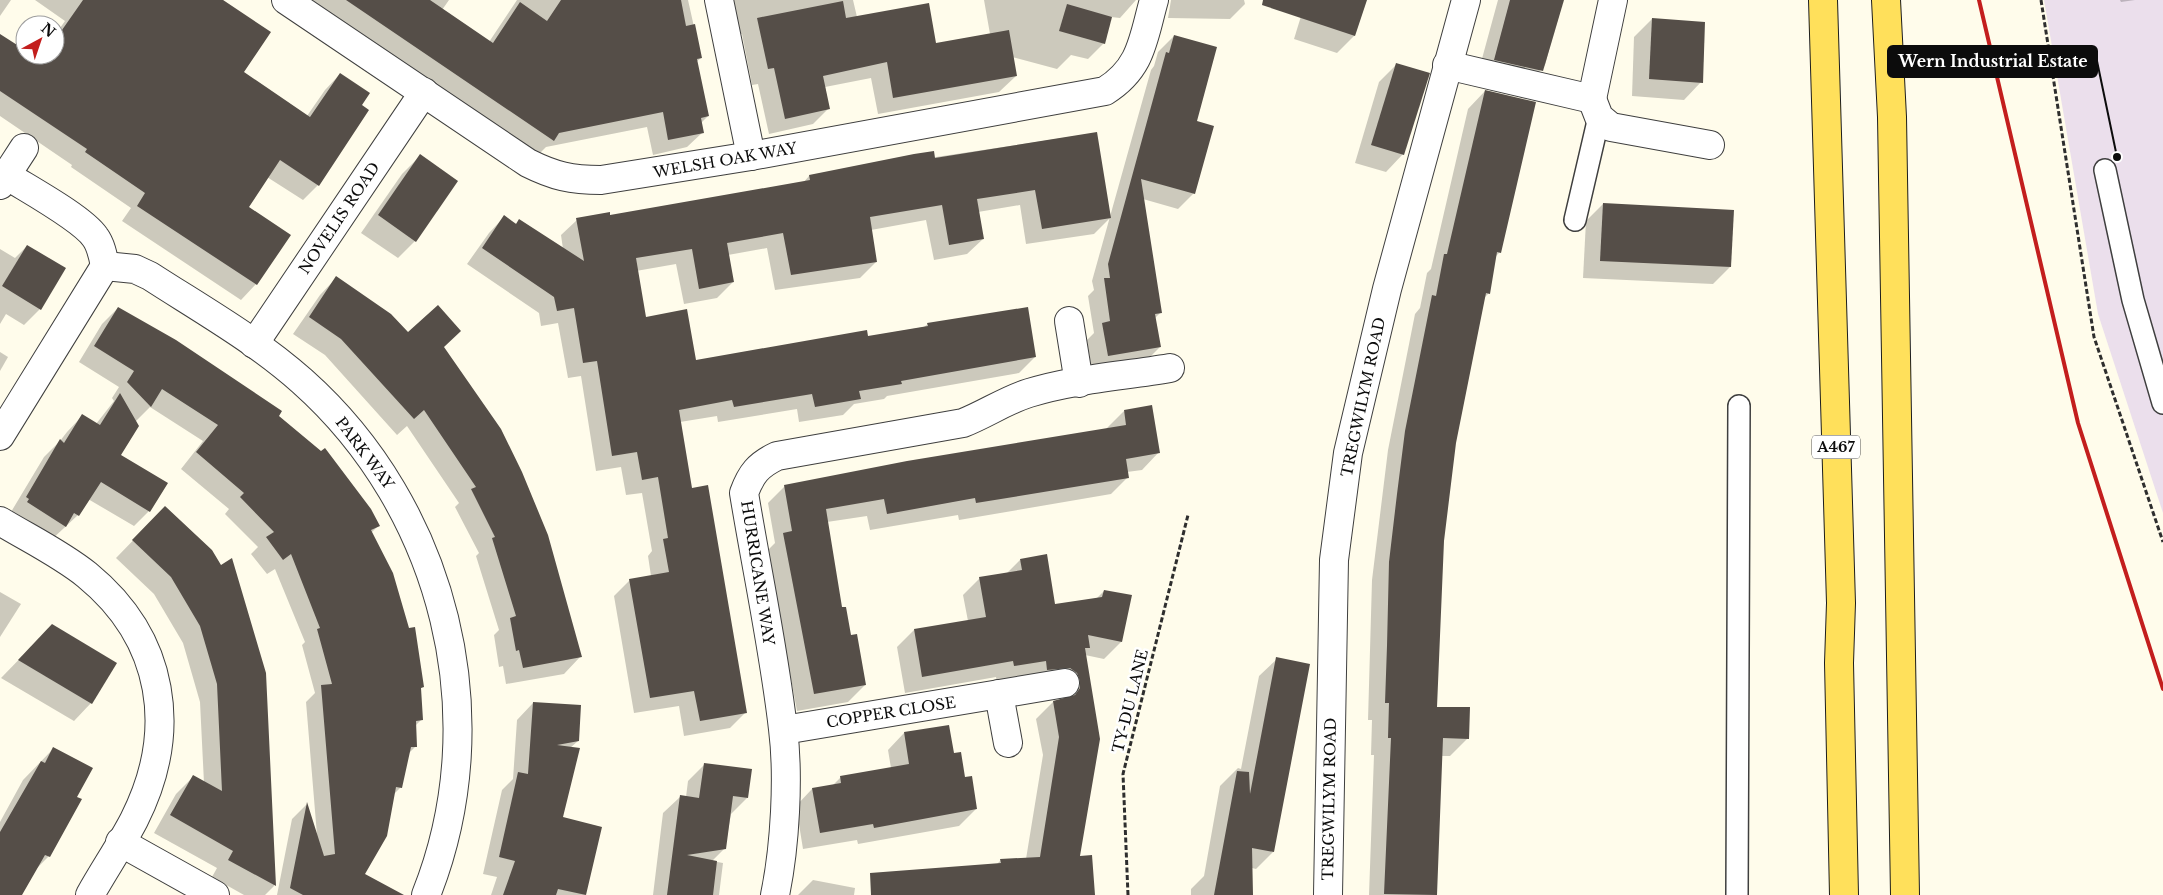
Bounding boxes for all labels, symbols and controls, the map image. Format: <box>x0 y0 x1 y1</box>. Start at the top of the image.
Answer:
north arrow <box>15 15 65 65</box>
text: N <box>38 19 59 41</box>
callout: Wern Industrial Estate <box>1888 46 2097 77</box>
text: Wern Industrial Estate <box>1897 51 2088 71</box>
street label: WELSH OAK WAY <box>651 138 799 182</box>
street label: NOVELIS ROAD <box>295 158 383 278</box>
street label: TREGWILYM ROAD <box>1337 315 1389 479</box>
street label: PARK WAY <box>332 413 399 494</box>
road number: A467 <box>1812 436 1860 458</box>
street label: HURRICANE WAY <box>737 499 779 648</box>
street label: TY-DU LANE <box>1108 647 1152 755</box>
street label: COPPER CLOSE <box>825 692 957 732</box>
street label: TREGWILYM ROAD <box>1318 717 1340 881</box>

